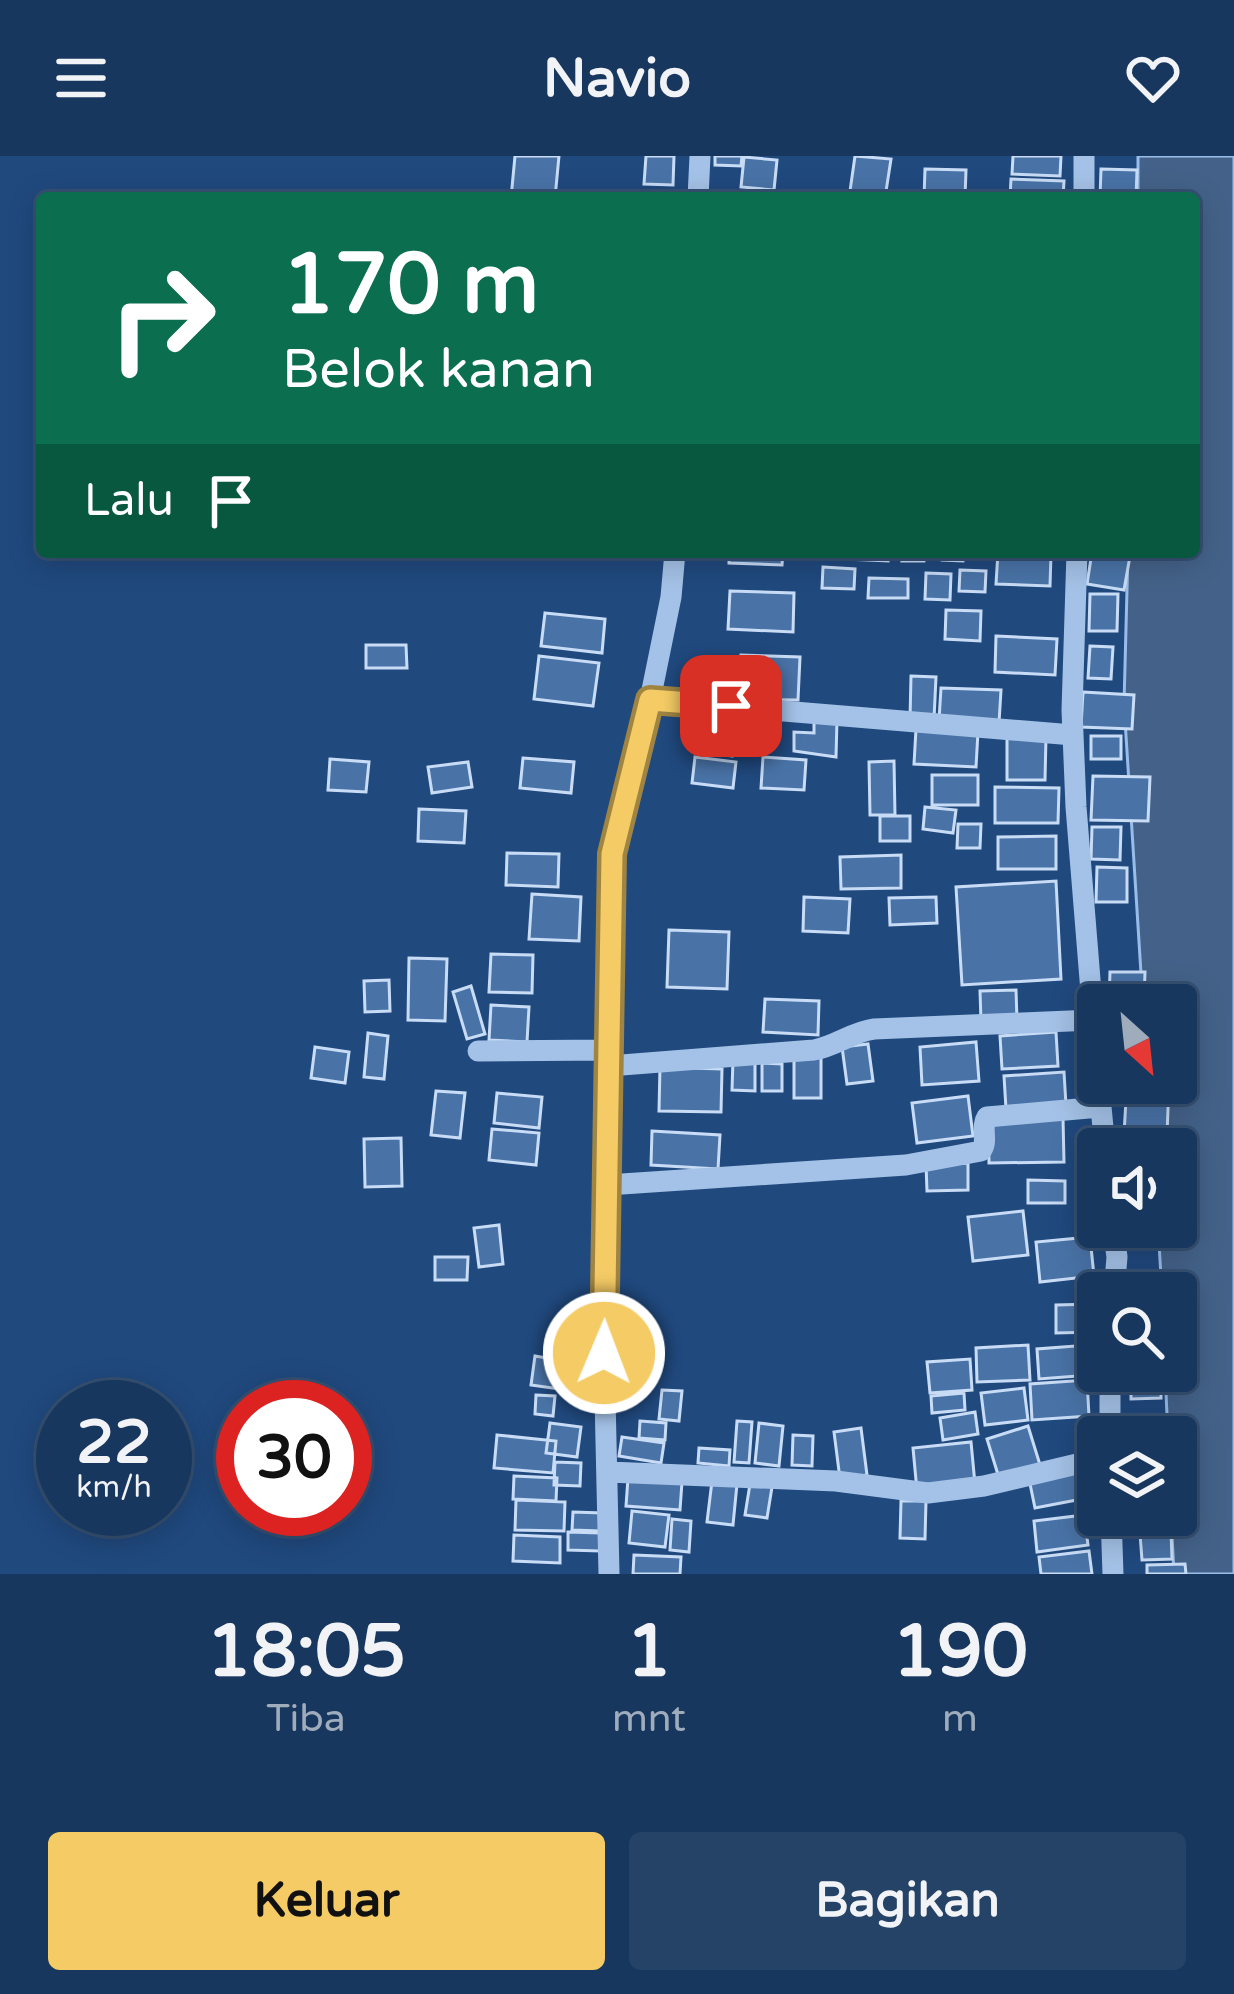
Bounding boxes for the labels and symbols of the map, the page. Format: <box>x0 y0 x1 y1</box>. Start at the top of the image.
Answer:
pin <box>680 655 782 757</box>
north arrow <box>1077 984 1197 1104</box>
position arrow <box>541 1290 667 1416</box>
speed limit sign: 30 <box>216 1380 372 1536</box>

